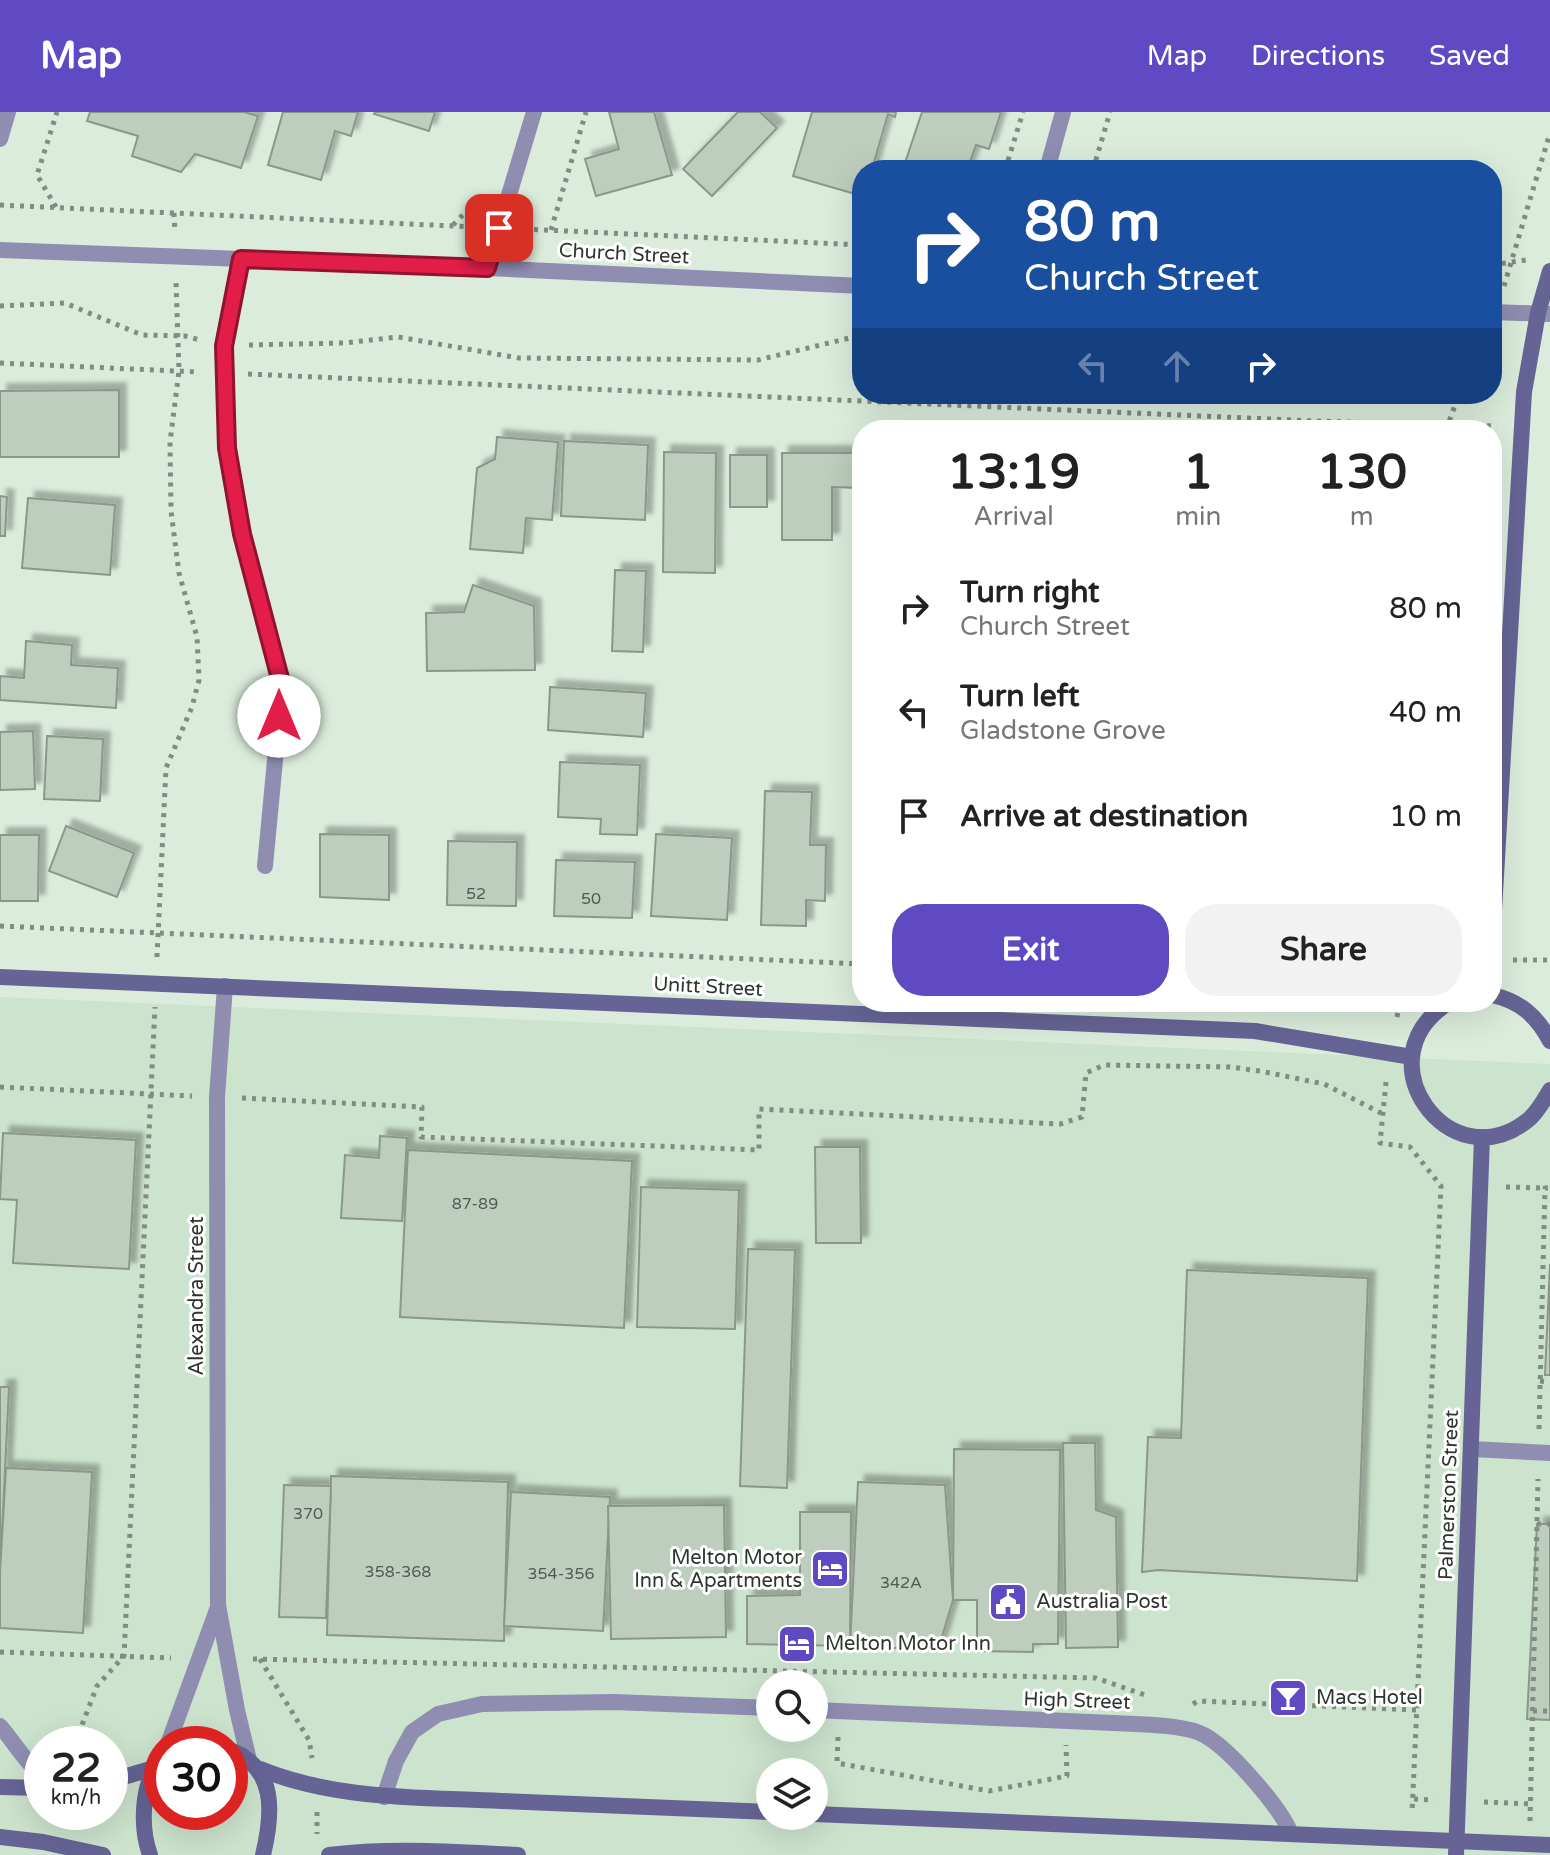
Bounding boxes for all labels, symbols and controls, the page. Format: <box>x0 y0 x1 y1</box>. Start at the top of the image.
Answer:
text: Map <box>40 33 122 79</box>
text: Map <box>1147 39 1207 73</box>
text: Directions <box>1251 39 1385 73</box>
text: Saved <box>1429 39 1510 73</box>
text: 80 m <box>1024 189 1160 256</box>
icon: right <box>892 192 996 296</box>
pin <box>465 194 533 262</box>
icon: arrive <box>477 206 521 250</box>
street label: Church Street <box>558 239 690 269</box>
text: Church Street <box>1024 257 1259 300</box>
icon: left <box>1071 344 1115 388</box>
icon: ahead <box>1155 344 1199 388</box>
icon: right <box>1239 344 1283 388</box>
text: 13:19 <box>947 444 1080 502</box>
text: 1 <box>1183 444 1213 502</box>
text: 130 <box>1316 444 1407 502</box>
text: Arrival <box>973 501 1054 532</box>
text: min <box>1175 501 1221 532</box>
text: m <box>1350 501 1374 532</box>
text: Turn right <box>960 574 1100 611</box>
icon: right <box>892 586 936 630</box>
text: 80 m <box>1389 590 1462 627</box>
text: Church Street <box>960 611 1130 642</box>
position arrow <box>237 674 321 758</box>
text: Turn left <box>960 678 1079 715</box>
icon: left <box>892 690 936 734</box>
text: 40 m <box>1389 694 1462 731</box>
text: Gladstone Grove <box>960 715 1166 746</box>
icon: arrive <box>892 794 936 838</box>
text: Arrive at destination <box>960 798 1248 835</box>
text: 10 m <box>1389 798 1462 835</box>
house number: 52 <box>466 884 486 904</box>
house number: 50 <box>581 889 601 909</box>
button: Exit <box>892 904 1169 996</box>
button: Share <box>1185 904 1462 996</box>
street label: Unitt Street <box>653 972 764 1002</box>
house number: 87-89 <box>452 1194 498 1214</box>
street label: Alexandra Street <box>185 1216 209 1376</box>
street label: Palmerston Street <box>1434 1409 1464 1580</box>
house number: 370 <box>293 1504 323 1524</box>
place label: Melton Motor Inn & Apartments <box>634 1546 802 1593</box>
hotel icon: Melton Motor Inn & Apartments <box>809 1548 851 1590</box>
house number: 358-368 <box>365 1562 431 1582</box>
house number: 354-356 <box>528 1564 594 1584</box>
house number: 342A <box>880 1573 922 1593</box>
public building icon: Australia Post <box>987 1581 1029 1623</box>
place label: Australia Post <box>1036 1590 1168 1614</box>
hotel icon: Melton Motor Inn <box>776 1623 818 1665</box>
place label: Melton Motor Inn <box>825 1632 991 1656</box>
map controls <box>756 1670 828 1830</box>
button: search <box>756 1670 828 1742</box>
bar icon: Macs Hotel <box>1267 1677 1309 1719</box>
place label: Macs Hotel <box>1316 1686 1423 1710</box>
street label: High Street <box>1023 1687 1131 1715</box>
speed limit sign: 30 <box>144 1726 248 1830</box>
text: 22 <box>51 1744 101 1792</box>
button: layers <box>756 1758 828 1830</box>
text: km/h <box>51 1786 101 1810</box>

